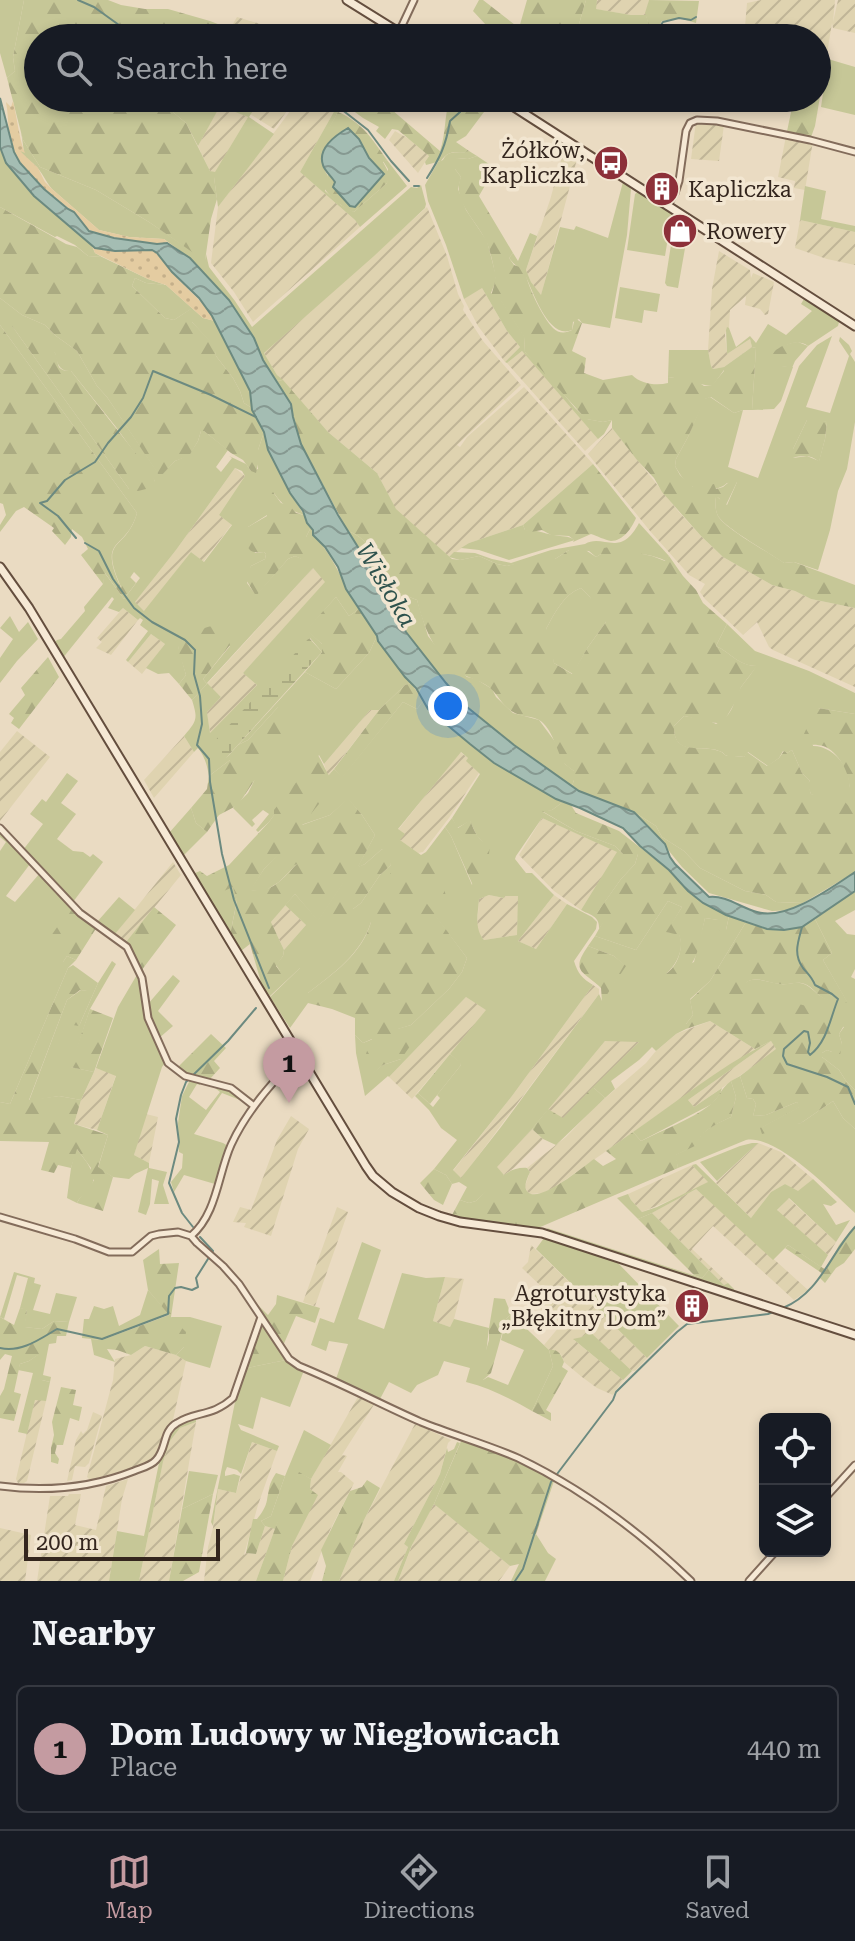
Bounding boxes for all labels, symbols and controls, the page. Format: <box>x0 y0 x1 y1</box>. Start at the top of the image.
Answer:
search box <box>24 24 831 112</box>
icon: search <box>52 46 96 90</box>
text: Search here <box>116 51 288 86</box>
place label: Żółków, Kapliczka <box>481 137 585 188</box>
bus stop icon: Żółków, Kapliczka <box>592 144 630 182</box>
building icon: Kapliczka <box>643 170 681 208</box>
place label: Kapliczka <box>688 177 792 202</box>
shop icon: Rowery <box>661 212 699 250</box>
place label: Rowery <box>706 219 786 244</box>
water label: Wisłoka <box>350 538 422 632</box>
your location <box>428 686 468 726</box>
pin: 1 <box>263 1037 315 1103</box>
place label: Agroturystyka „Błękitny Dom” <box>502 1281 666 1331</box>
building icon: Agroturystyka „Błękitny Dom” <box>673 1287 711 1325</box>
map controls <box>759 1413 831 1557</box>
button: locate <box>759 1413 831 1485</box>
button: layers <box>759 1485 831 1557</box>
scale bar <box>24 1525 220 1561</box>
text: 200 m <box>36 1530 99 1555</box>
text: Nearby <box>32 1613 155 1653</box>
text: Dom Ludowy w Niegłowicach <box>110 1717 560 1752</box>
text: 1 <box>53 1734 67 1764</box>
text: 440 m <box>747 1734 821 1764</box>
text: Place <box>110 1752 177 1782</box>
tab: Map <box>106 1850 153 1923</box>
tab: Directions <box>364 1850 474 1923</box>
tab: Saved <box>686 1850 749 1923</box>

